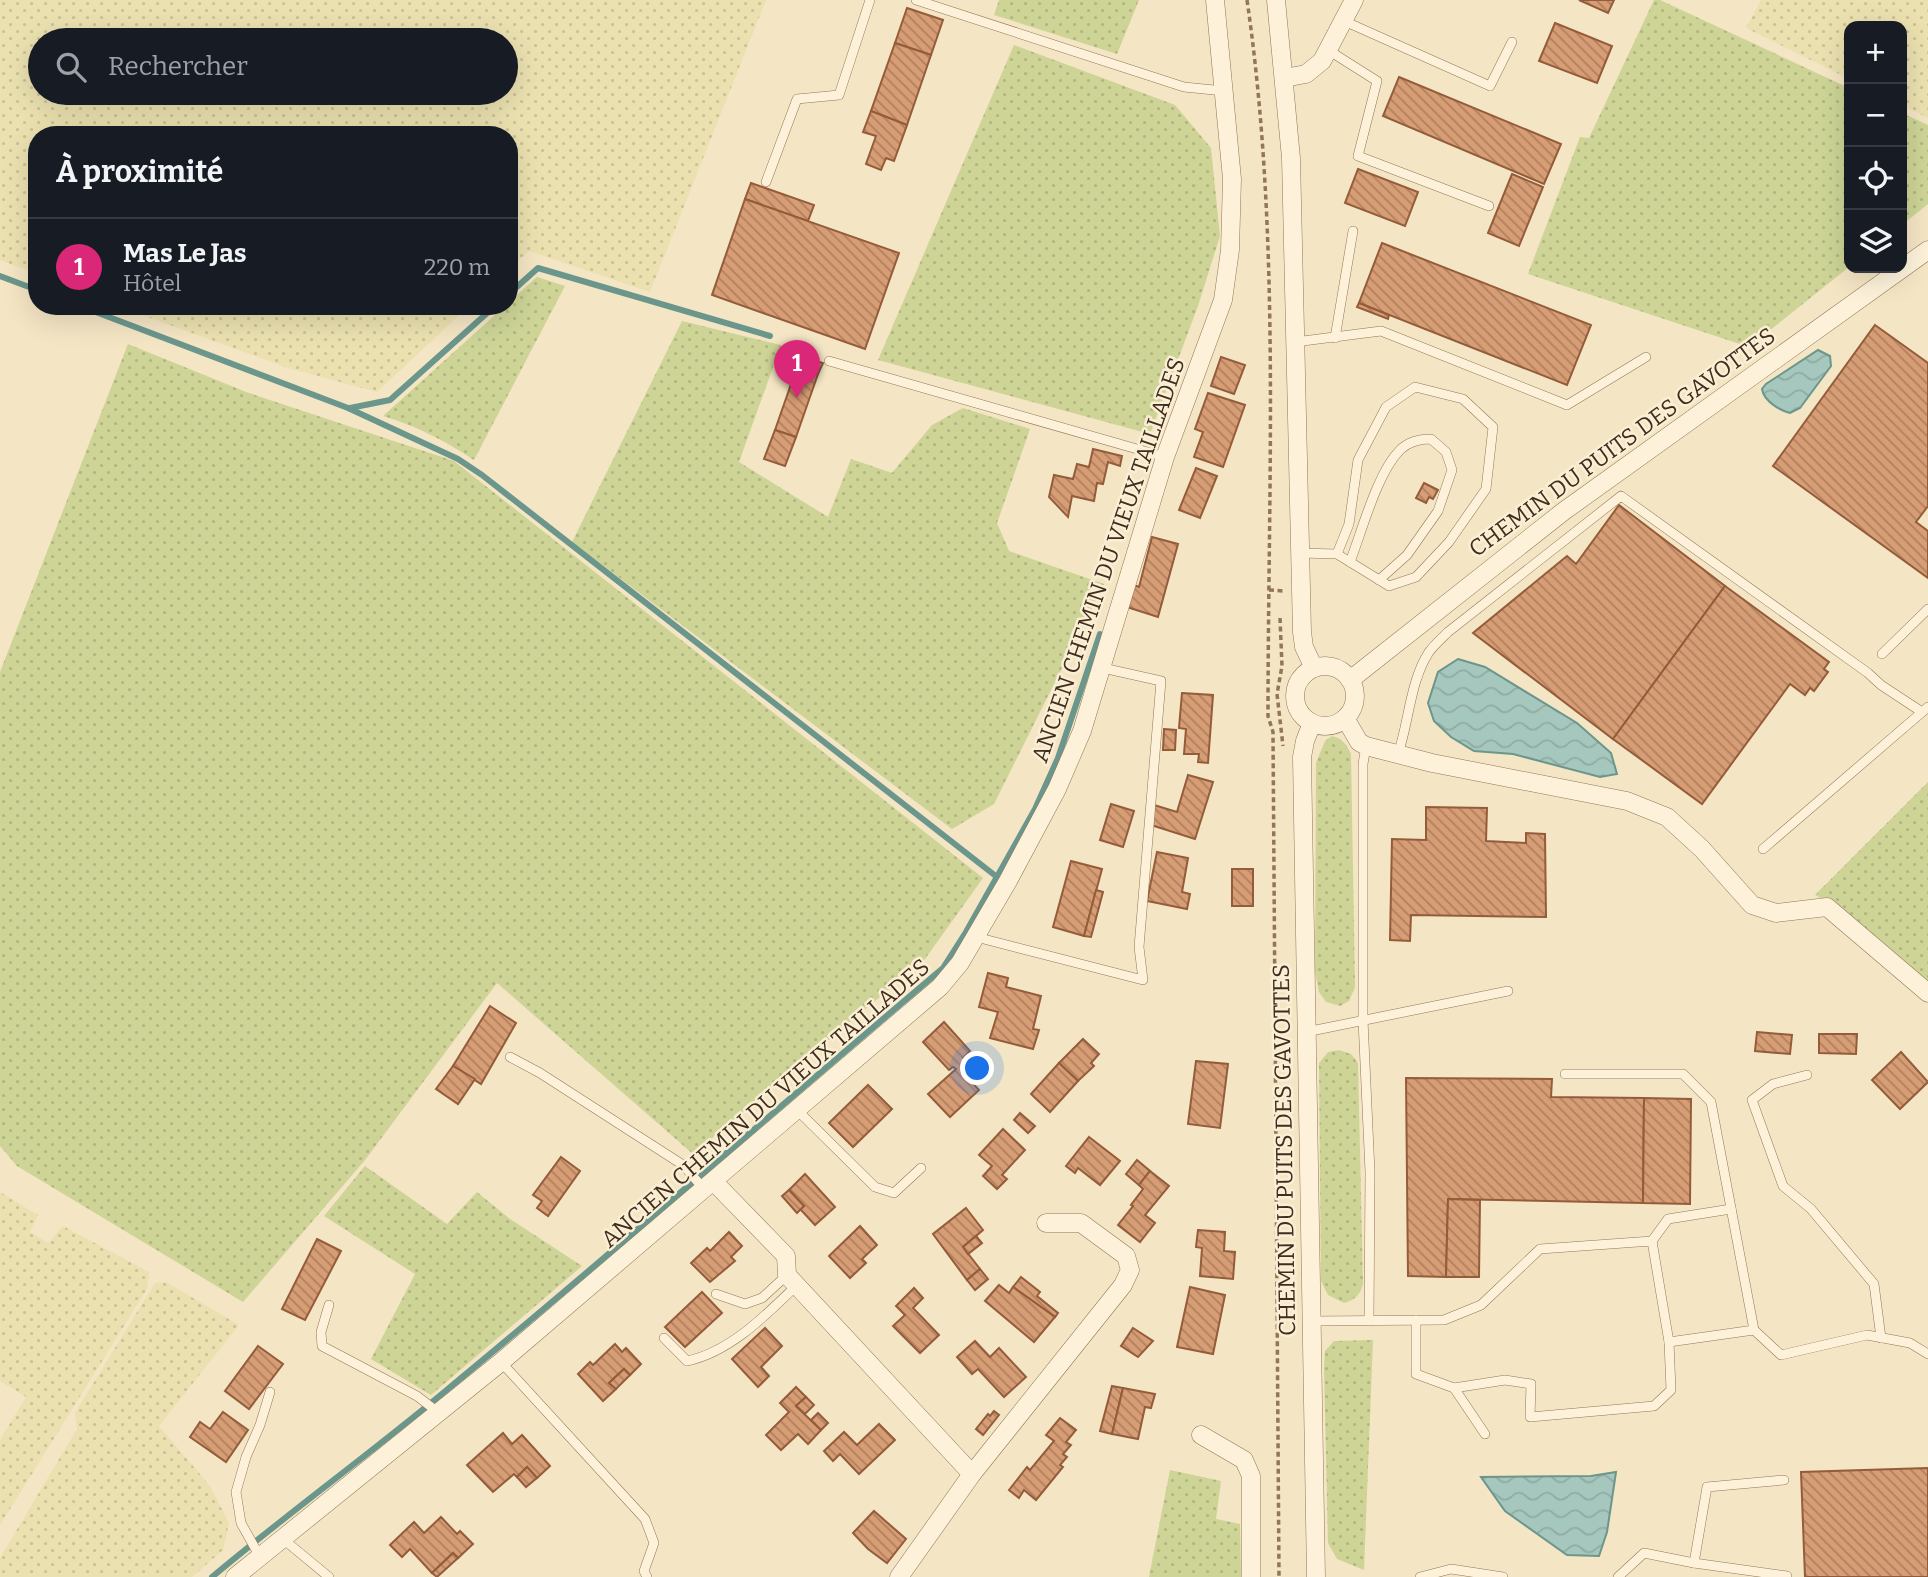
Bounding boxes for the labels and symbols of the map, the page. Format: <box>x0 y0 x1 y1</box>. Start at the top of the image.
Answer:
street label: CHEMIN DU PUITS DES GAVOTTES <box>1463 321 1781 563</box>
pin: 1 <box>774 340 820 398</box>
street label: ANCIEN CHEMIN DU VIEUX TAILLADES <box>1025 354 1191 766</box>
street label: ANCIEN CHEMIN DU VIEUX TAILLADES <box>595 953 935 1253</box>
street label: CHEMIN DU PUITS DES GAVOTTES <box>1267 964 1301 1336</box>
your location <box>960 1051 994 1085</box>

